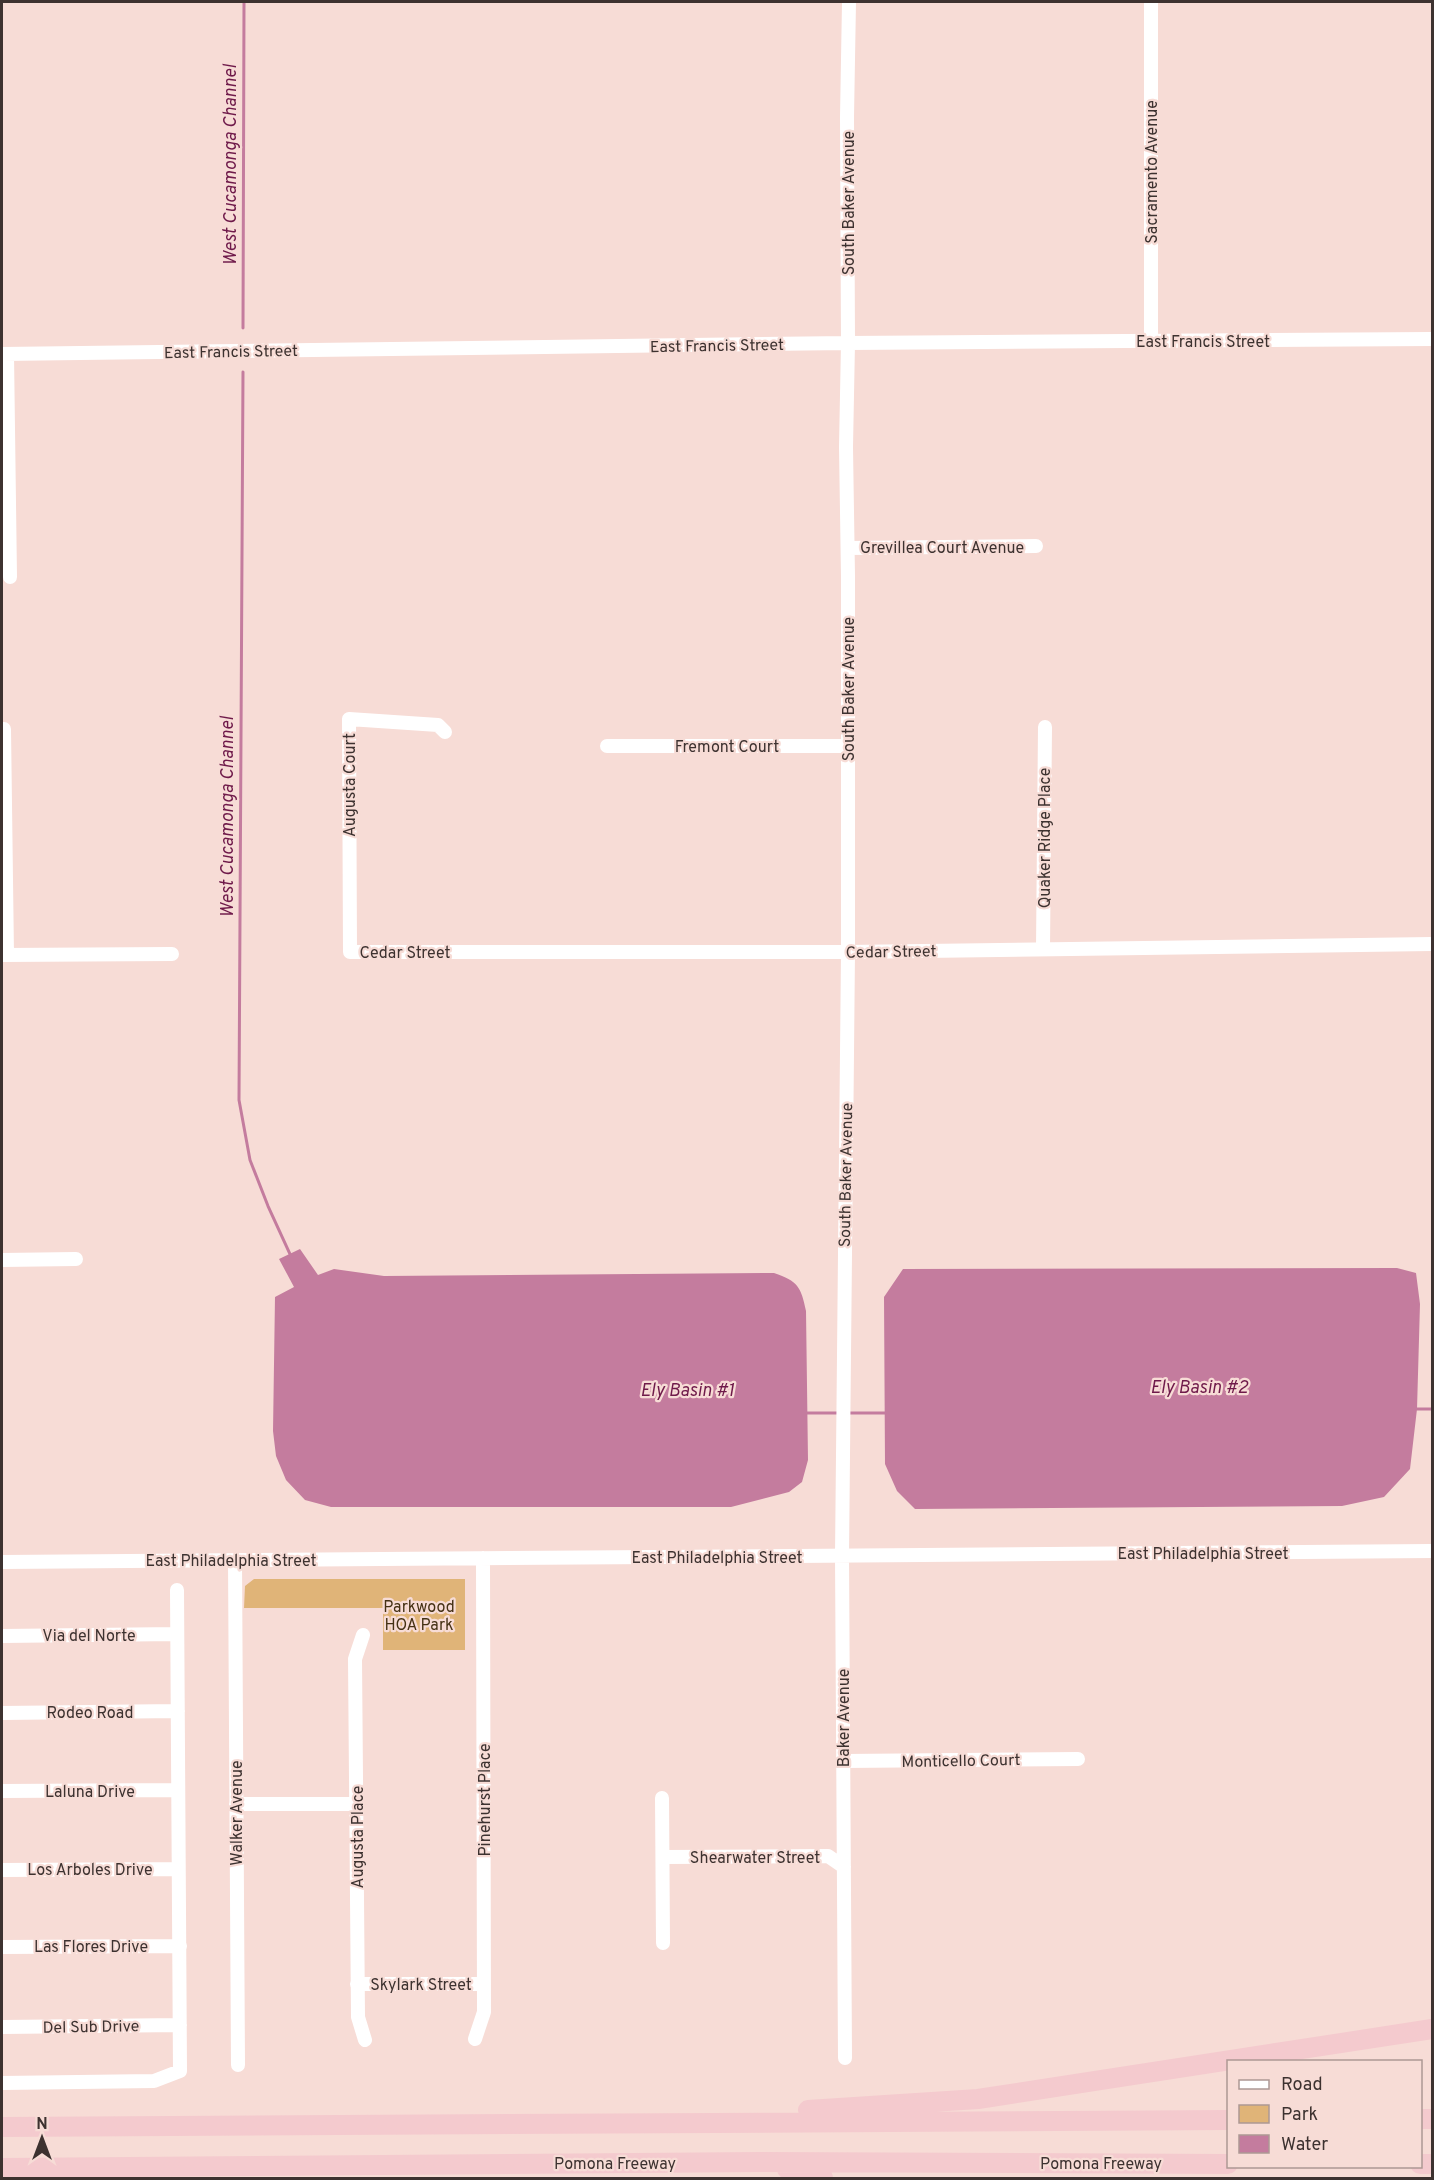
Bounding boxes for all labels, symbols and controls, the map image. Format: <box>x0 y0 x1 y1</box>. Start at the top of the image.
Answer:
water label: West Cucamonga Channel <box>220 63 243 266</box>
street label: Sacramento Avenue <box>1143 100 1163 244</box>
street label: South Baker Avenue <box>840 131 860 275</box>
street label: East Francis Street <box>1136 333 1270 353</box>
street label: East Francis Street <box>650 336 784 358</box>
street label: East Francis Street <box>164 342 298 364</box>
street label: Grevillea Court Avenue <box>860 539 1024 559</box>
street label: South Baker Avenue <box>840 617 860 761</box>
water label: West Cucamonga Channel <box>217 715 240 918</box>
street label: Augusta Court <box>341 733 361 837</box>
street label: Fremont Court <box>675 738 779 758</box>
street label: Quaker Ridge Place <box>1036 768 1056 908</box>
street label: Cedar Street <box>845 942 937 964</box>
street label: Cedar Street <box>360 944 450 964</box>
street label: South Baker Avenue <box>836 1103 858 1247</box>
water label: Ely Basin #2 <box>1150 1377 1248 1400</box>
water label: Ely Basin #1 <box>640 1380 735 1403</box>
street label: East Philadelphia Street <box>1117 1545 1289 1565</box>
street label: East Philadelphia Street <box>631 1549 803 1569</box>
street label: East Philadelphia Street <box>145 1552 317 1572</box>
park label: Parkwood HOA Park <box>383 1598 455 1636</box>
street label: Via del Norte <box>42 1627 136 1647</box>
street label: Baker Avenue <box>835 1669 855 1767</box>
street label: Rodeo Road <box>46 1704 134 1724</box>
street label: Pinehurst Place <box>476 1743 496 1857</box>
street label: Monticello Court <box>901 1751 1021 1773</box>
street label: Walker Avenue <box>228 1760 248 1866</box>
street label: Laluna Drive <box>45 1783 135 1803</box>
street label: Augusta Place <box>349 1786 369 1888</box>
street label: Shearwater Street <box>690 1849 820 1869</box>
street label: Los Arboles Drive <box>27 1861 153 1881</box>
street label: Las Flores Drive <box>34 1938 148 1958</box>
street label: Skylark Street <box>370 1976 472 1996</box>
street label: Del Sub Drive <box>43 2017 139 2039</box>
legend <box>1227 2060 1422 2168</box>
text: Road <box>1281 2074 1323 2097</box>
text: Park <box>1281 2104 1318 2127</box>
north arrow <box>12 2108 72 2168</box>
text: N <box>36 2115 48 2135</box>
text: Water <box>1281 2134 1328 2157</box>
street label: Pomona Freeway <box>554 2155 676 2175</box>
street label: Pomona Freeway <box>1040 2155 1162 2175</box>

